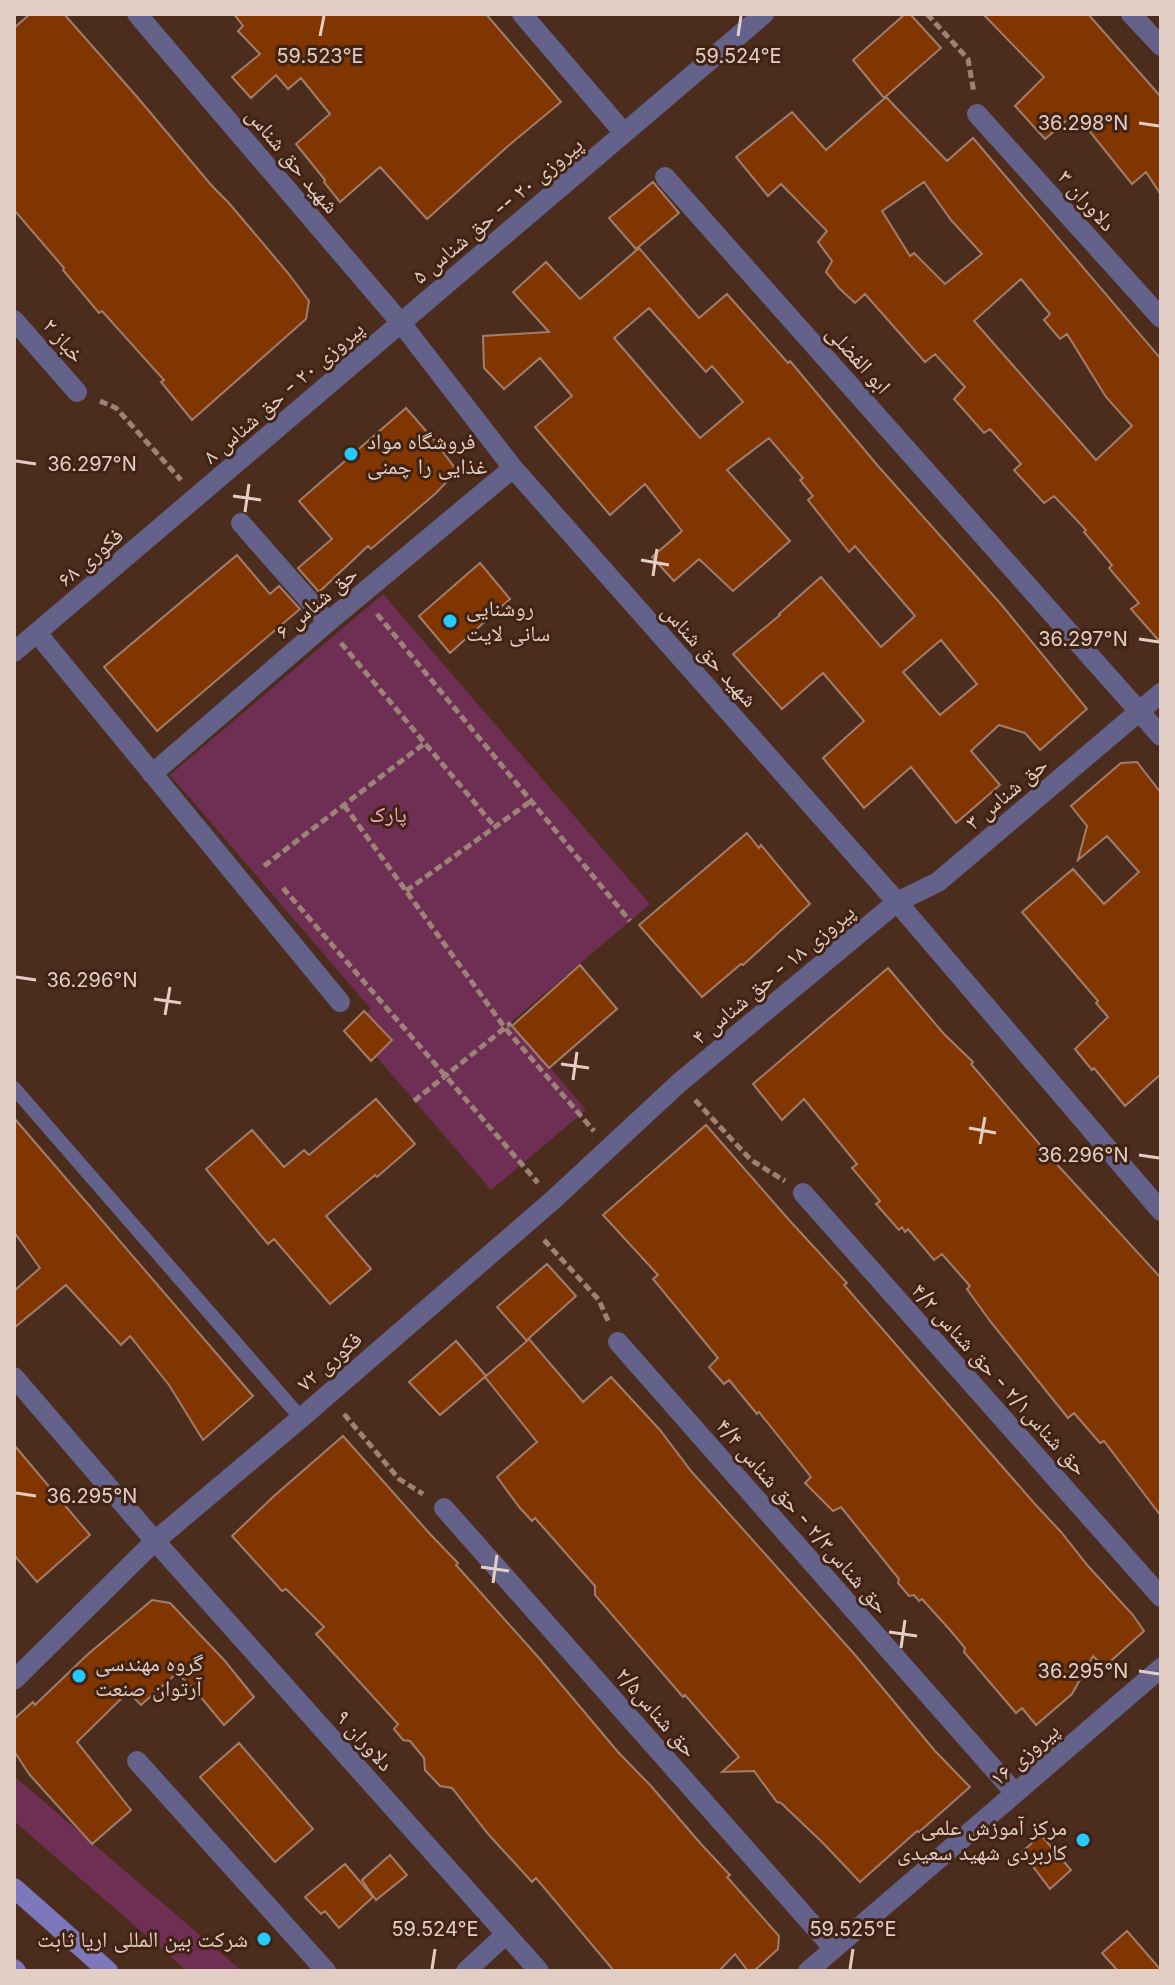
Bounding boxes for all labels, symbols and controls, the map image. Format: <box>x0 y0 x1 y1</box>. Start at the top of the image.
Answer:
text: 59.523°E <box>276 44 364 68</box>
text: 59.524°E <box>694 44 782 68</box>
street label: شهید حق شناس <box>240 102 345 219</box>
text: 36.298°N <box>1038 111 1128 135</box>
street label: پیروزی ۲۰ -- حق شناس ۵ <box>407 131 588 290</box>
street label: دلاوران ۳ <box>1052 164 1121 237</box>
street label: خباز ۲ <box>38 312 90 368</box>
street label: پیروزی ۲۰ - حق شناس ۸ <box>197 315 369 470</box>
street label: ابو الفضلی <box>821 319 897 400</box>
place label: فروشگاه مواد غذایی را چمنی <box>367 428 487 480</box>
marker: فروشگاه مواد غذایی را چمنی <box>342 445 360 463</box>
text: 36.297°N <box>47 452 137 476</box>
street label: فکوری ۶۸ <box>52 522 129 593</box>
street label: حق شناس ۶ <box>270 560 363 645</box>
place label: روشنایی سانی لایت <box>466 595 550 647</box>
street label: شهید حق شناس <box>656 598 763 713</box>
marker: روشنایی سانی لایت <box>441 612 459 630</box>
text: 36.297°N <box>1038 627 1128 651</box>
street label: حق شناس ۳ <box>960 751 1053 836</box>
park label: پارک <box>369 801 407 828</box>
street label: پیروزی ۱۸ - حق شناس ۴ <box>686 898 860 1051</box>
text: 36.296°N <box>46 968 138 992</box>
text: 36.296°N <box>1037 1143 1129 1167</box>
street label: حق شناس۲/۱ - حق شناس ۴/۲ <box>906 1277 1093 1481</box>
street label: فکوری ۷۲ <box>291 1326 368 1397</box>
street label: حق شناس۲/۳ - حق شناس ۴/۴ <box>710 1413 895 1620</box>
text: 36.295°N <box>47 1484 137 1508</box>
place label: گروه مهندسی آرتوان صنعت <box>95 1650 203 1702</box>
text: 36.295°N <box>1038 1659 1128 1683</box>
street label: حق شناس۲/۵ <box>610 1662 703 1763</box>
marker: گروه مهندسی آرتوان صنعت <box>70 1667 88 1685</box>
street label: دلاوران ۹ <box>330 1704 399 1777</box>
street label: پیروزی ۱۶ <box>984 1717 1065 1792</box>
place label: مرکز آموزش علمی کاربردی شهید سعیدی <box>897 1814 1067 1866</box>
marker: مرکز آموزش علمی کاربردی شهید سعیدی <box>1074 1831 1092 1849</box>
text: 59.524°E <box>391 1917 479 1941</box>
text: 59.525°E <box>809 1917 897 1941</box>
place label: شرکت بین المللی اریا ثابت <box>37 1926 248 1953</box>
marker: شرکت بین المللی اریا ثابت <box>255 1930 273 1948</box>

